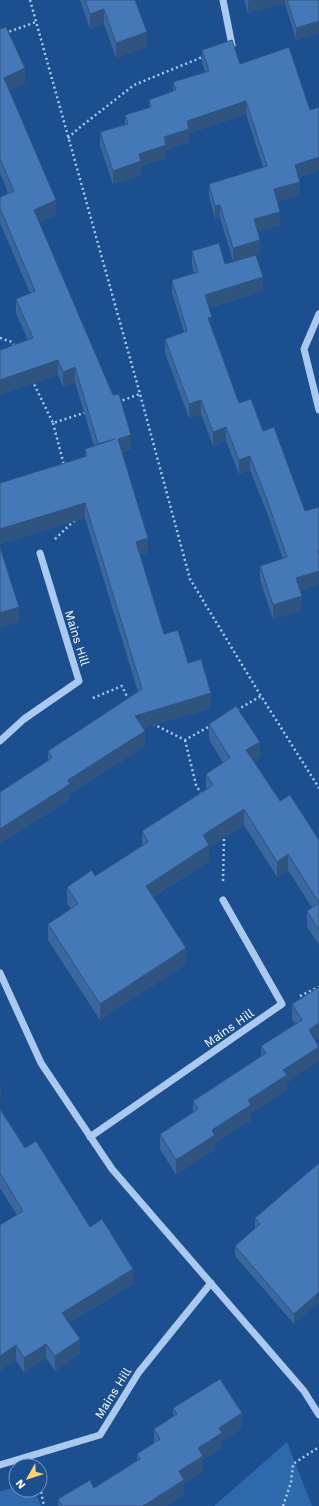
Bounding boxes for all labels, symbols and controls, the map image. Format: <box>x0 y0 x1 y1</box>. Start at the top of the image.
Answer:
street label: Mains Hill <box>62 609 92 668</box>
street label: Mains Hill <box>201 1006 257 1050</box>
street label: Mains Hill <box>92 1365 134 1421</box>
north arrow <box>8 1458 48 1498</box>
text: N <box>13 1477 28 1491</box>

